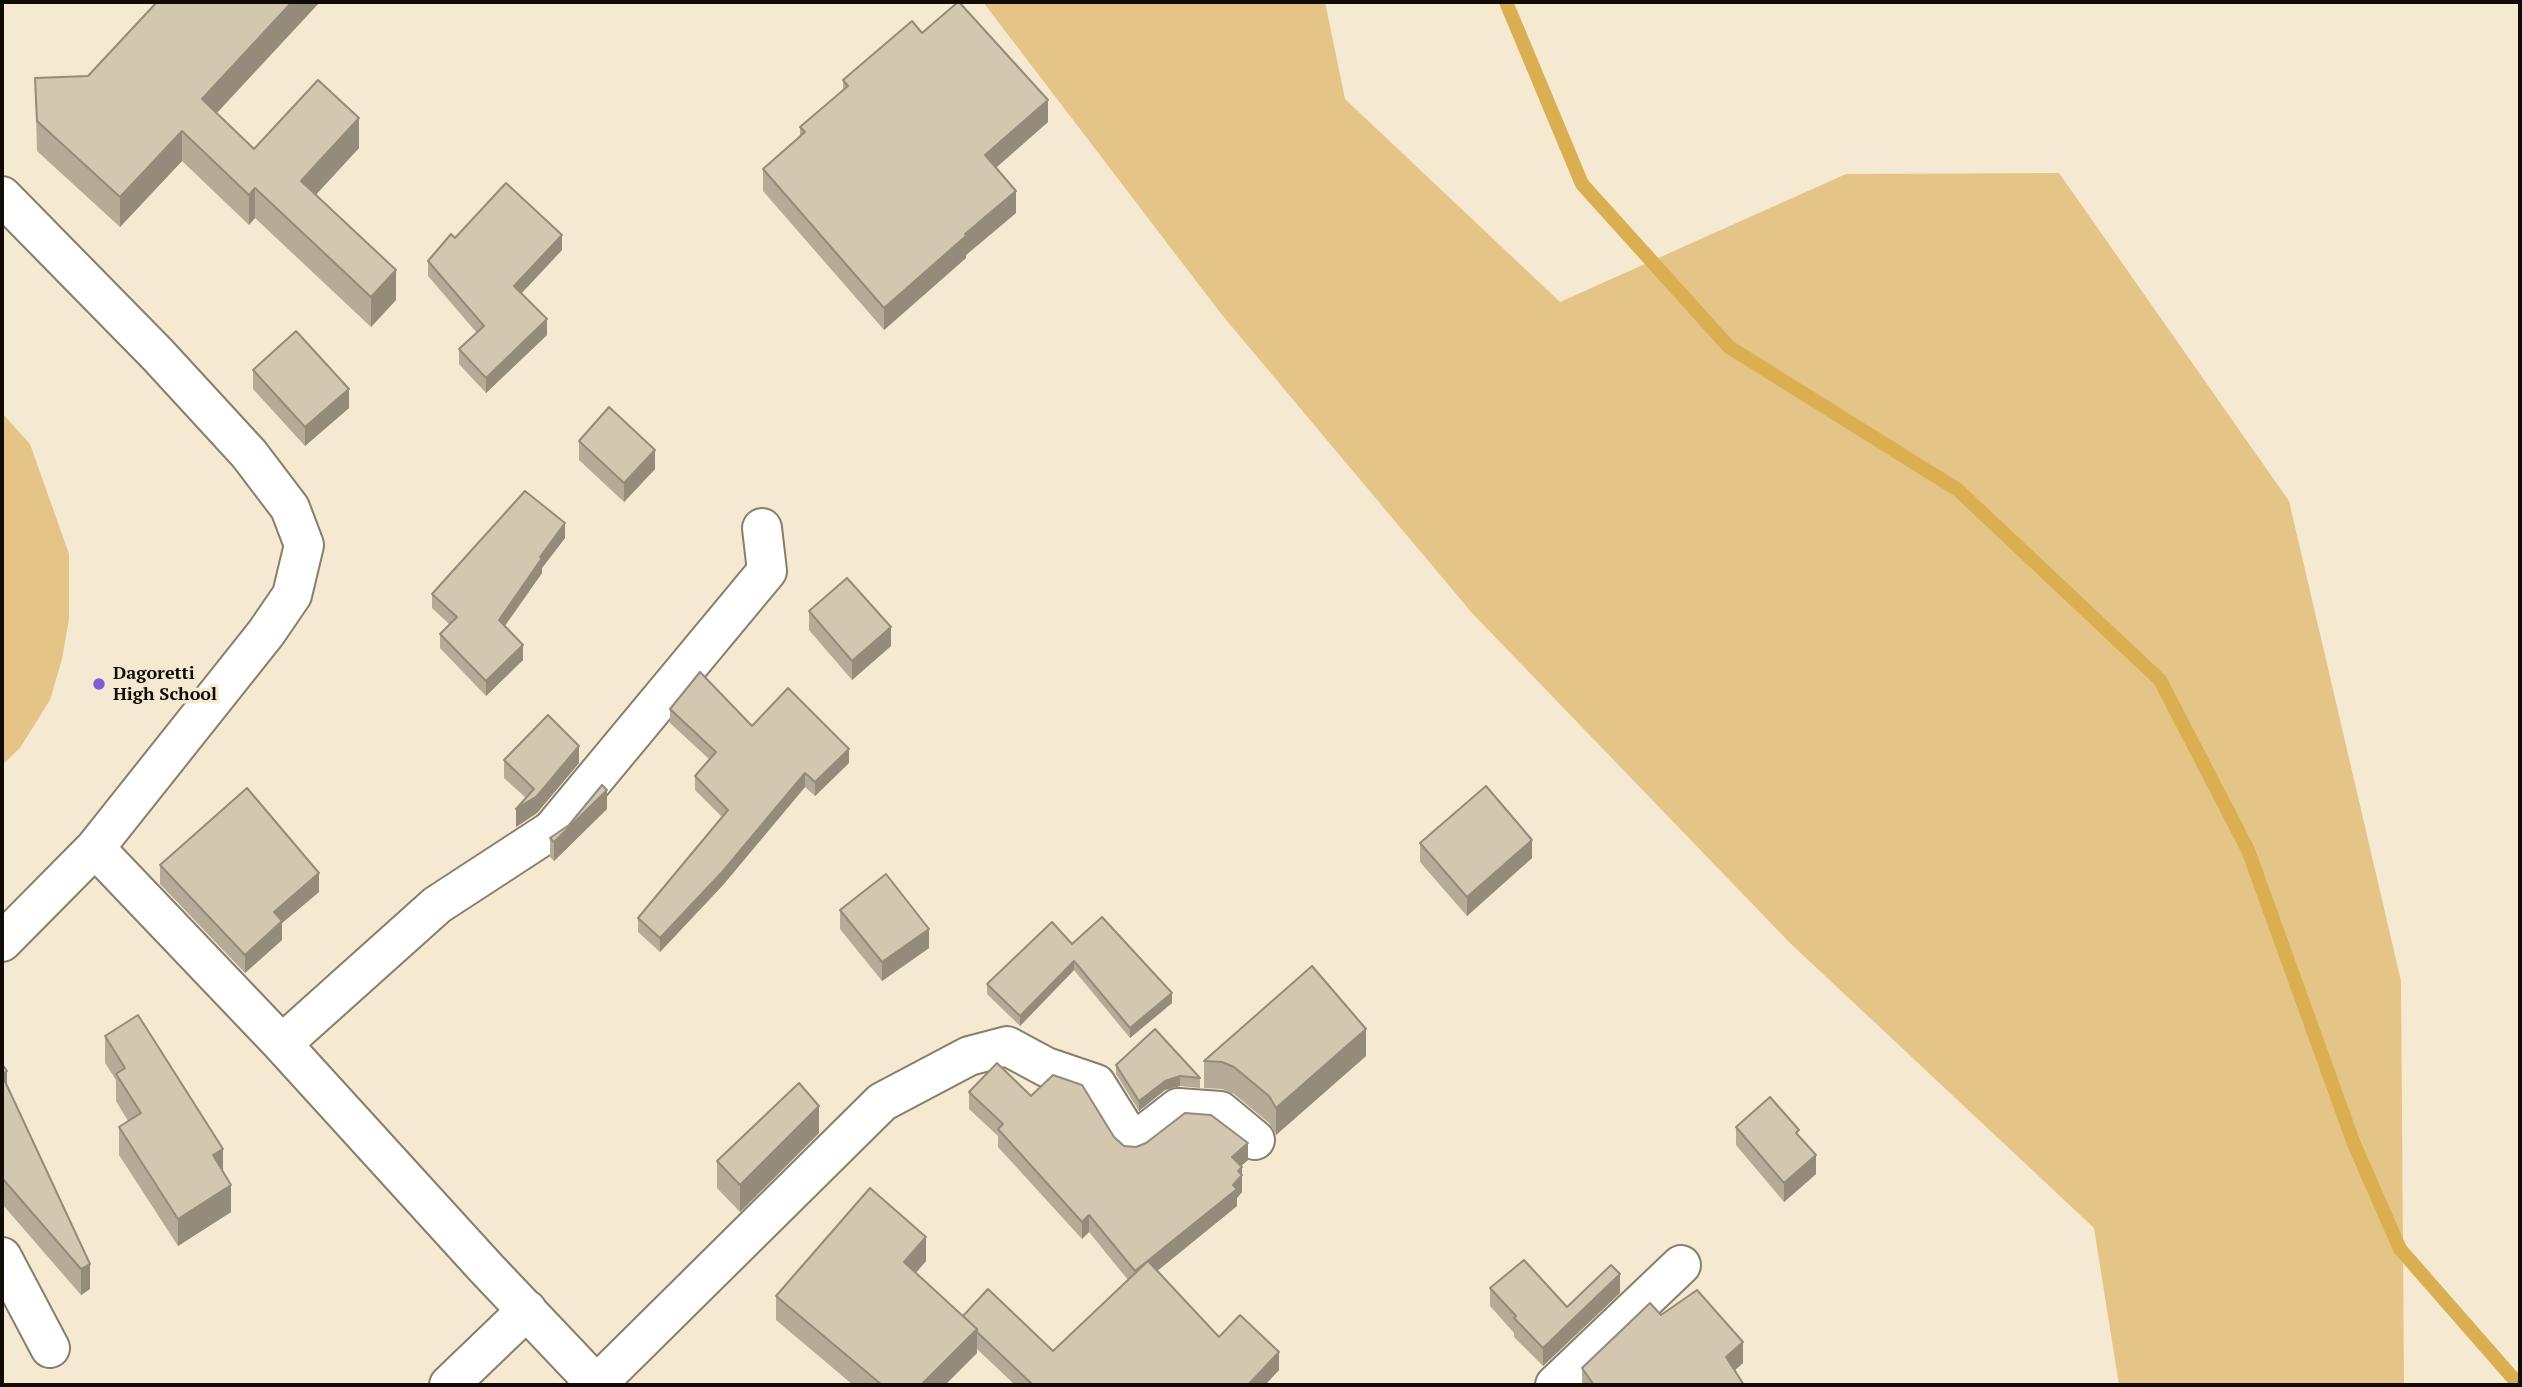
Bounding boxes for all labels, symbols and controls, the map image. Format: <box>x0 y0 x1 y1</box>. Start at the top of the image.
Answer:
place label: Dagoretti High School <box>113 663 217 706</box>
marker: Dagoretti High School <box>91 676 107 692</box>

